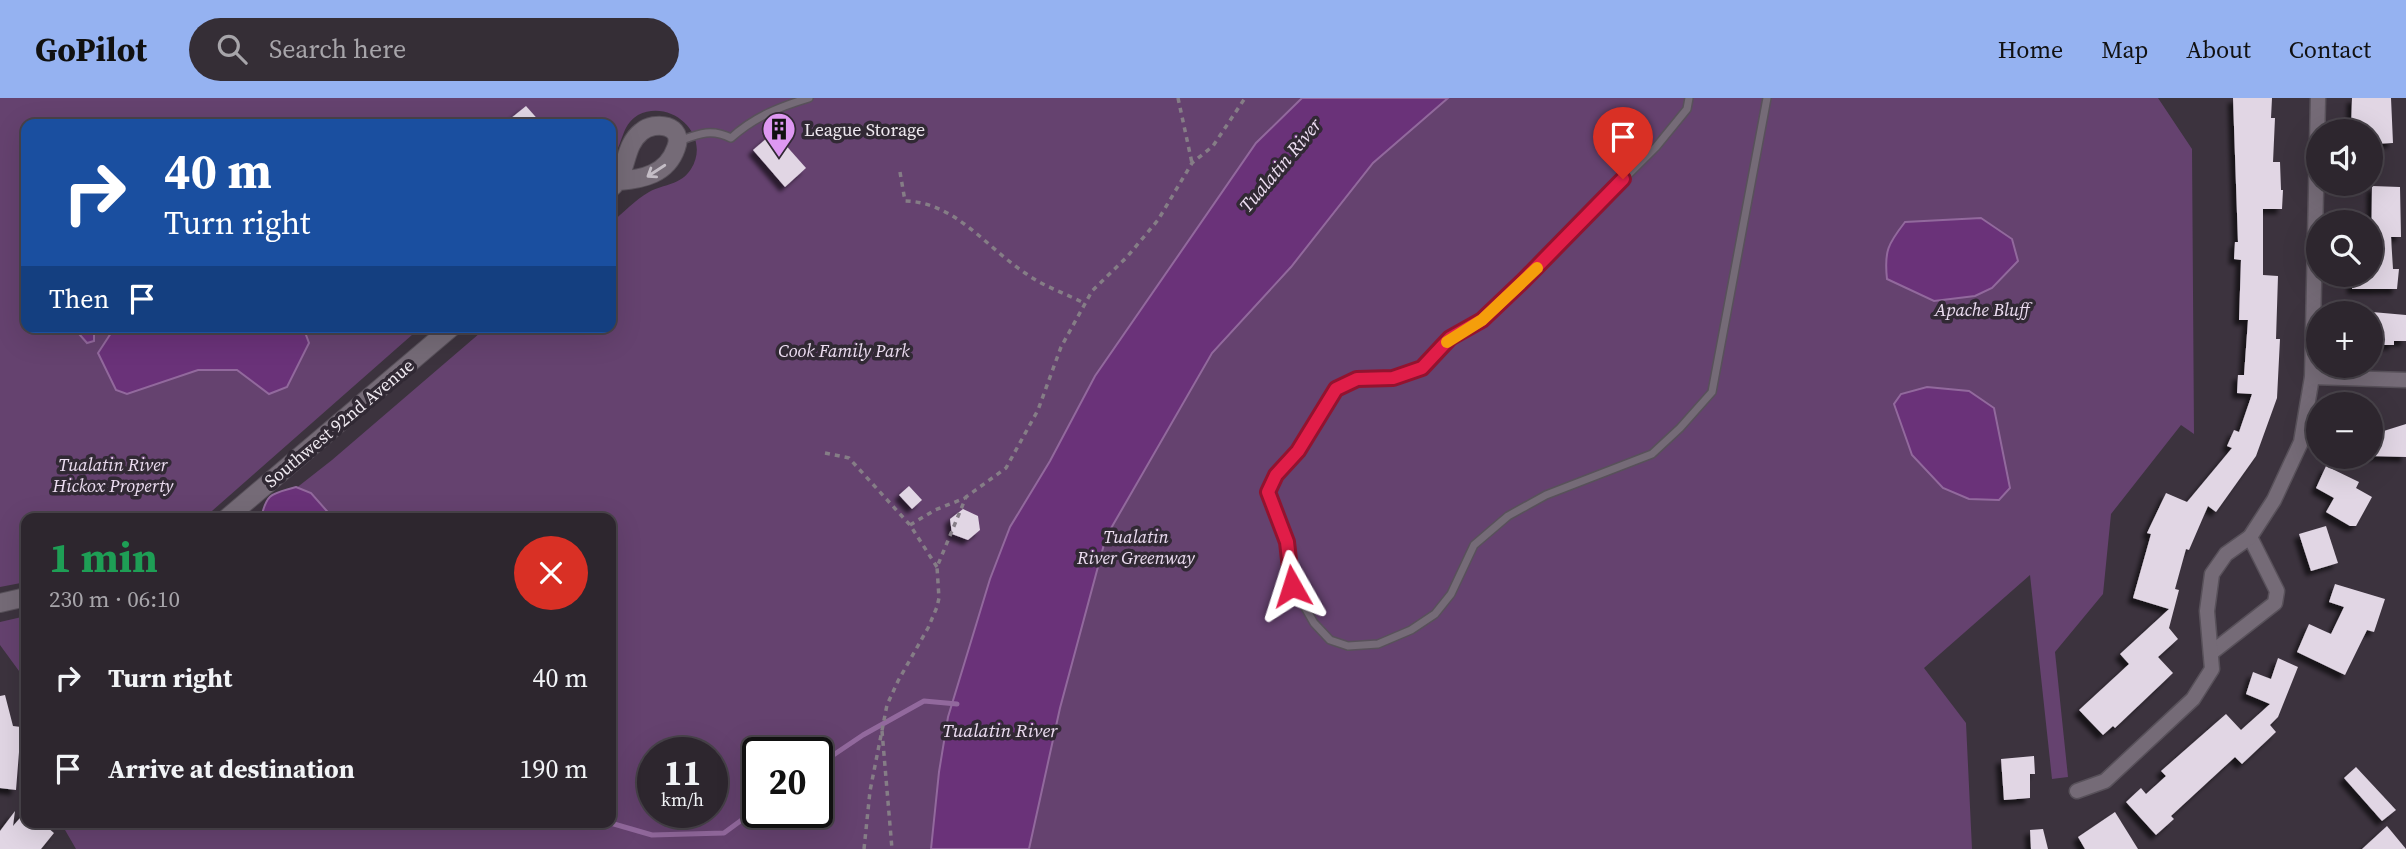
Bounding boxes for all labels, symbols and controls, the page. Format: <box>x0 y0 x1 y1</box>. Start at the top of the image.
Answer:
search box <box>189 18 679 81</box>
text: GoPilot <box>35 27 147 72</box>
icon: search <box>213 30 251 68</box>
text: Search here <box>269 31 406 67</box>
text: Home <box>1998 33 2063 66</box>
text: Map <box>2101 33 2148 66</box>
text: About <box>2186 33 2251 66</box>
text: Contact <box>2289 33 2371 66</box>
pin <box>1593 107 1653 179</box>
building icon: League Storage <box>760 110 798 159</box>
water label: Tualatin River <box>1233 111 1328 218</box>
place label: League Storage <box>804 117 925 142</box>
icon: arrive <box>1604 118 1642 156</box>
map controls <box>2306 119 2383 469</box>
button: sound <box>2306 119 2383 196</box>
text: 40 m <box>164 137 272 204</box>
icon: right <box>49 147 140 238</box>
one-way arrow <box>647 163 666 178</box>
text: Turn right <box>164 201 310 245</box>
button: search <box>2306 210 2383 287</box>
icon: arrive <box>123 280 161 318</box>
text: Then <box>49 281 109 317</box>
park label: Apache Bluff <box>1934 297 2033 322</box>
button: + <box>2306 301 2383 378</box>
park label: Cook Family Park <box>778 338 910 363</box>
street label: Southwest 92nd Avenue <box>259 353 419 493</box>
button: − <box>2306 392 2383 469</box>
park label: Tualatin River Hickox Property <box>52 452 174 498</box>
park label: Tualatin River Greenway <box>1076 524 1195 570</box>
text: 1 min <box>49 528 158 586</box>
button: close <box>514 536 588 610</box>
position arrow <box>1255 549 1329 623</box>
text: 230 m · 06:10 <box>49 583 180 615</box>
icon: right <box>49 659 87 697</box>
text: Turn right <box>108 660 232 696</box>
text: 40 m <box>533 660 588 696</box>
water label: Tualatin River <box>942 717 1059 743</box>
speed limit sign: 20 <box>742 737 833 828</box>
text: 11 <box>664 749 701 797</box>
icon: arrive <box>49 750 87 788</box>
text: Arrive at destination <box>108 751 355 787</box>
text: 190 m <box>520 751 588 787</box>
text: km/h <box>661 787 704 812</box>

